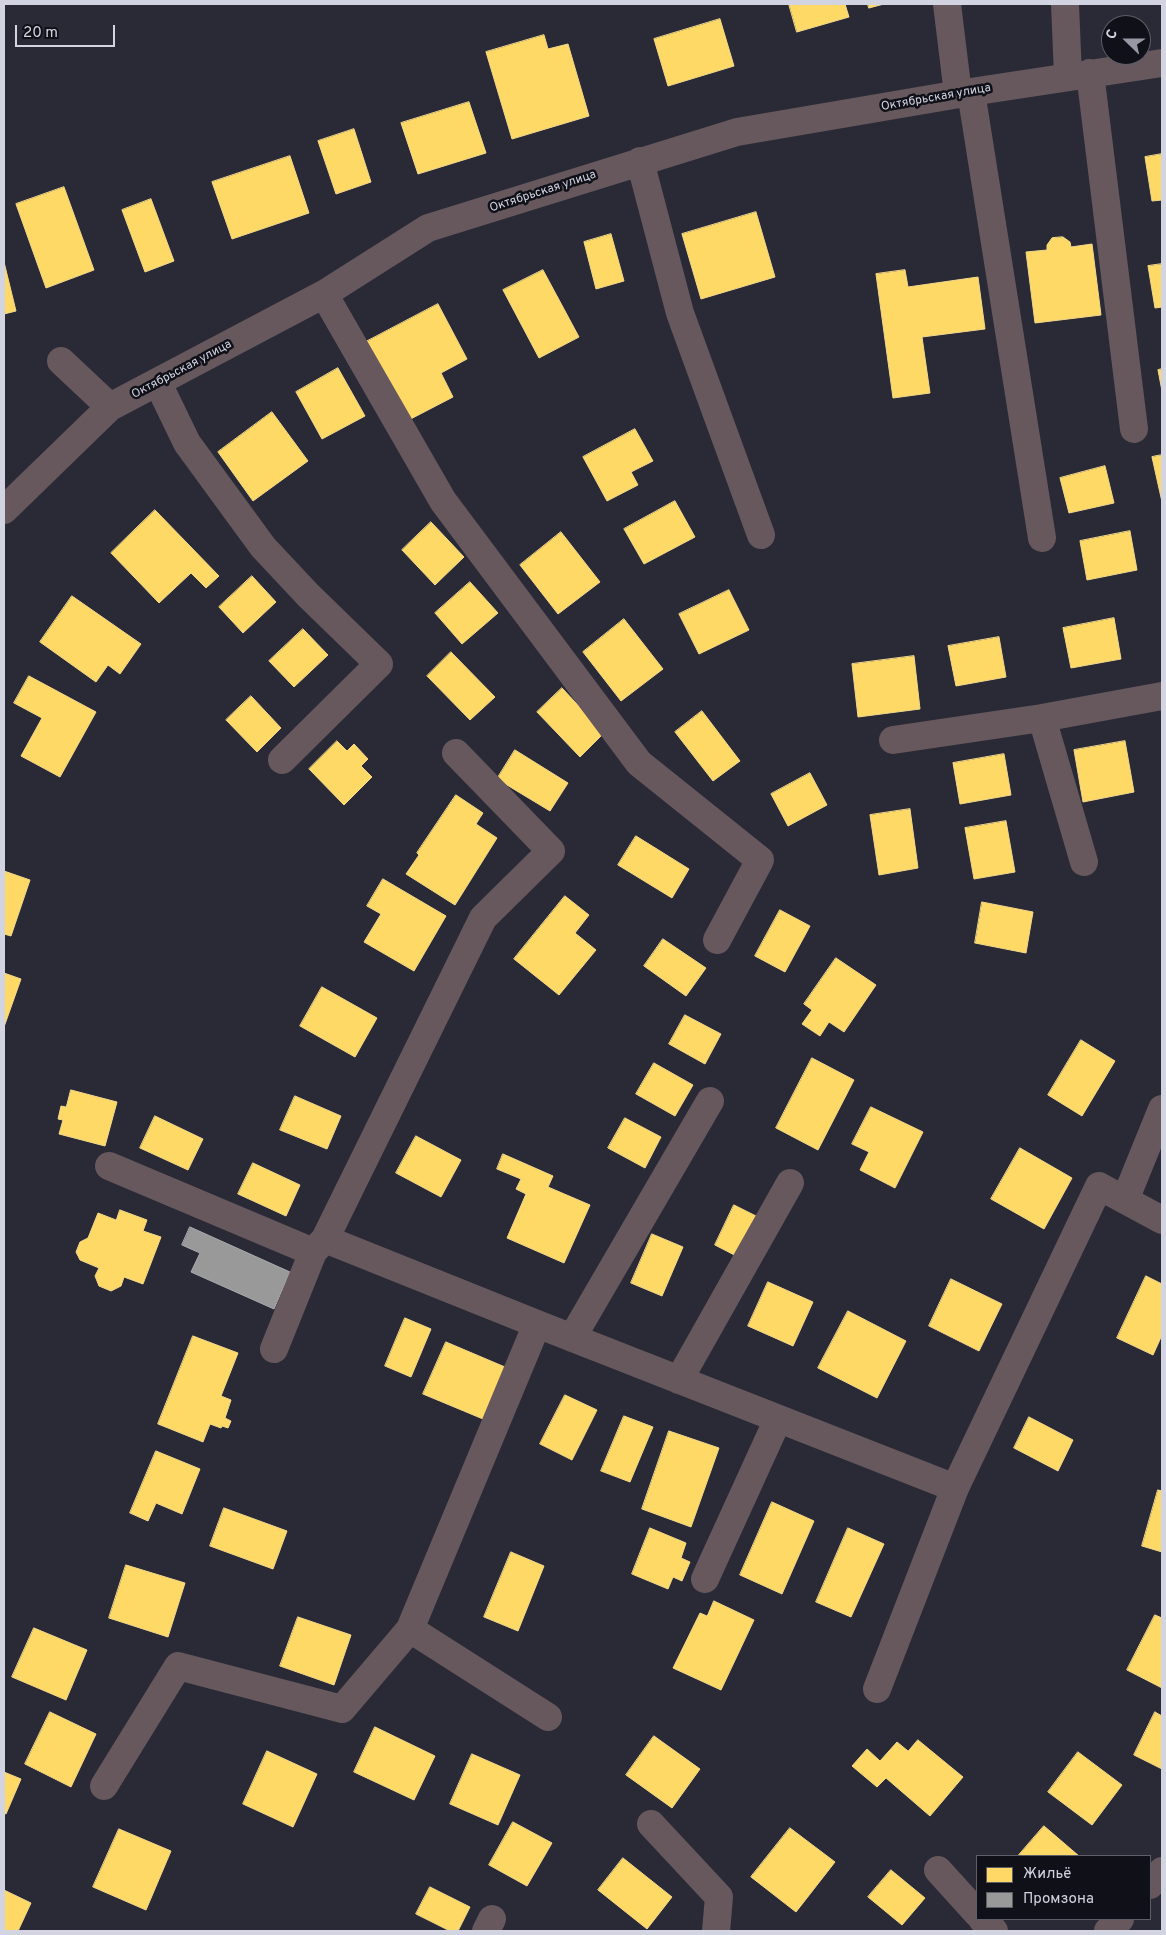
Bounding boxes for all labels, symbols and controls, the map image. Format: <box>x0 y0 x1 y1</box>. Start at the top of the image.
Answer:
scale bar <box>18 15 118 47</box>
north arrow <box>1101 15 1151 65</box>
text: 20 m <box>23 24 58 43</box>
text: С <box>1103 27 1122 42</box>
street label: Октябрьская улица <box>880 81 992 115</box>
street label: Октябрьская улица <box>488 168 598 216</box>
street label: Октябрьская улица <box>130 338 234 402</box>
legend <box>976 1855 1151 1920</box>
text: Жильё <box>1023 1865 1071 1884</box>
text: Промзона <box>1023 1890 1094 1909</box>

